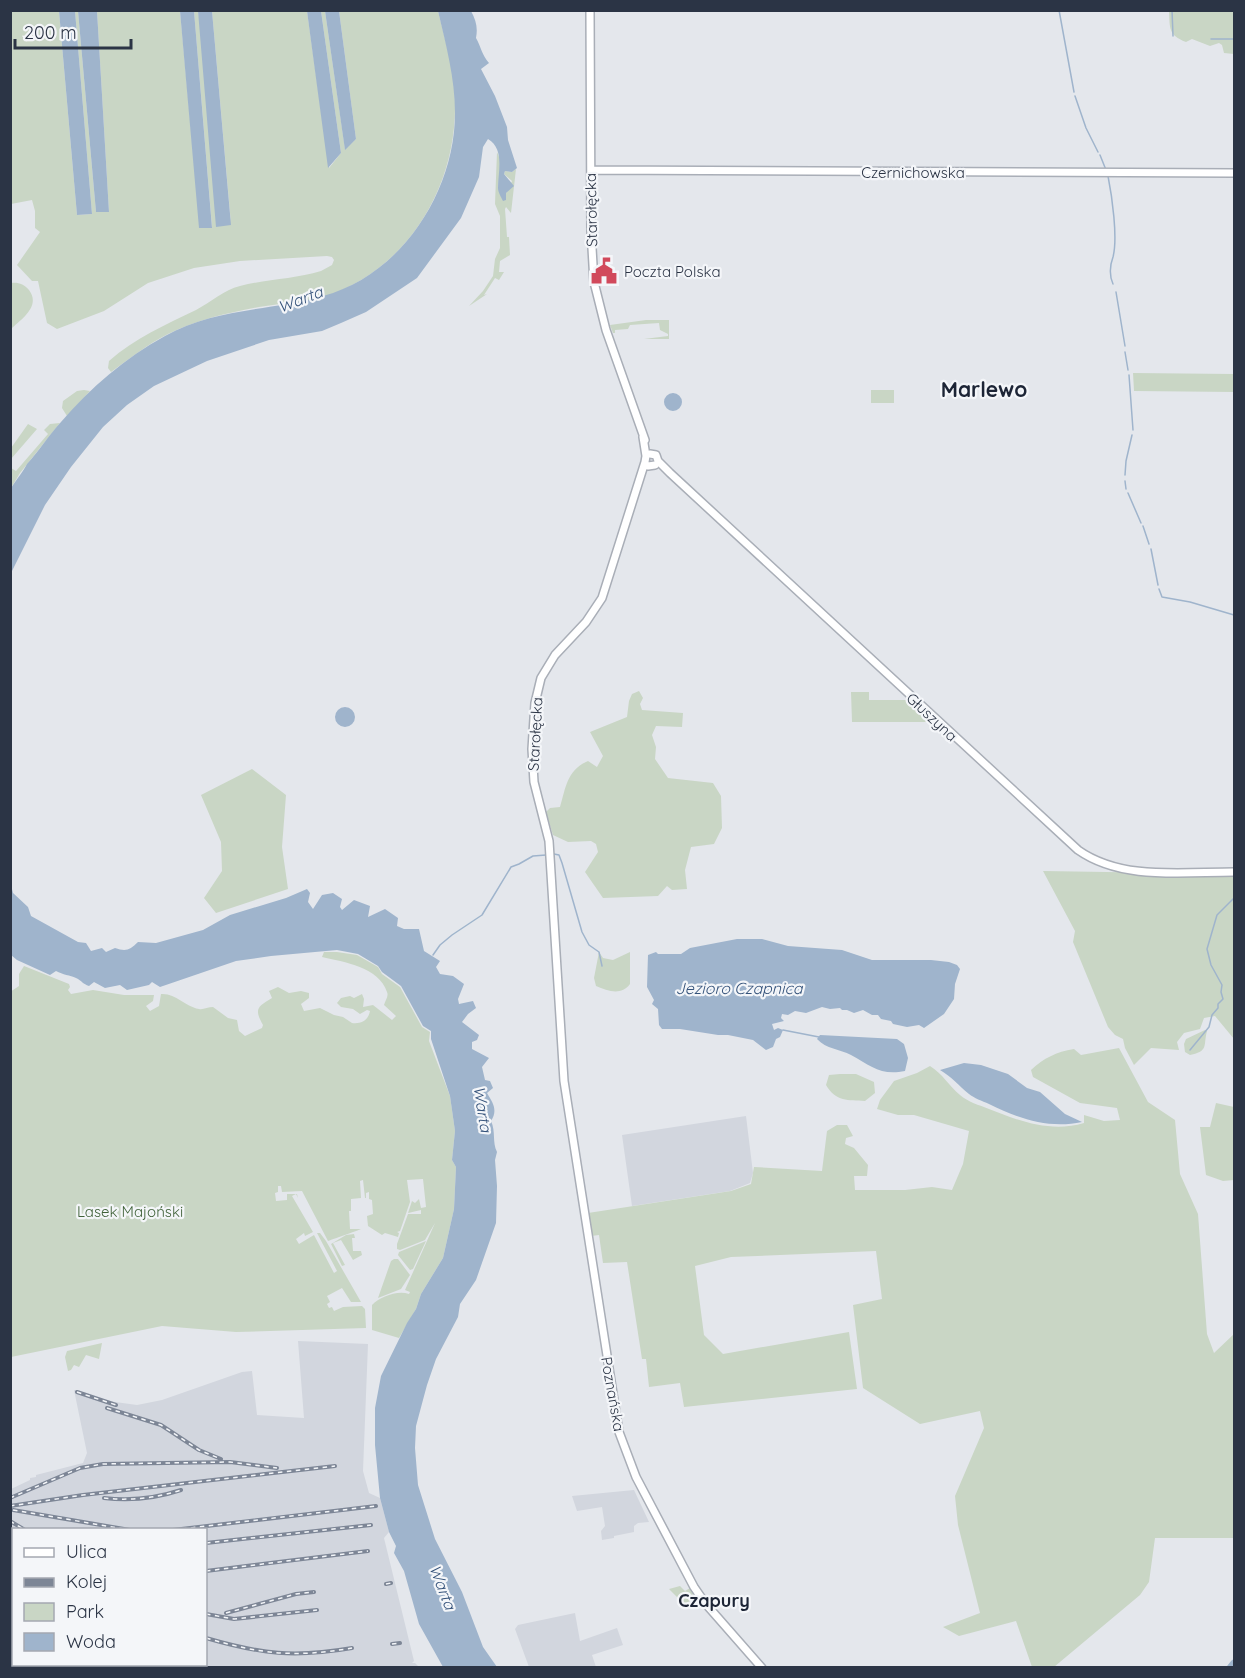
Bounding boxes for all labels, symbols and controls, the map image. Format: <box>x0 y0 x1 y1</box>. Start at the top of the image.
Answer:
scale bar <box>15 12 130 50</box>
text: 200 m <box>24 21 77 44</box>
street label: Czernichowska <box>861 163 965 182</box>
street label: Starołęcka <box>581 173 601 247</box>
public building icon: Poczta Polska <box>589 256 619 286</box>
place label: Poczta Polska <box>624 262 720 281</box>
water label: Warta <box>275 281 326 317</box>
district label: Marlewo <box>941 376 1027 402</box>
street label: Głuszyna <box>903 689 961 745</box>
street label: Starołęcka <box>524 697 546 771</box>
water label: Jezioro Czapnica <box>676 978 804 998</box>
water label: Warta <box>470 1085 497 1135</box>
park label: Lasek Majoński <box>77 1202 183 1221</box>
street label: Poznańska <box>597 1355 629 1433</box>
legend <box>12 1528 207 1666</box>
text: Ulica <box>66 1540 107 1563</box>
water label: Warta <box>425 1562 461 1613</box>
text: Kolej <box>66 1570 108 1593</box>
district label: Czapury <box>678 1589 750 1612</box>
text: Park <box>66 1600 104 1623</box>
text: Woda <box>66 1630 116 1653</box>

